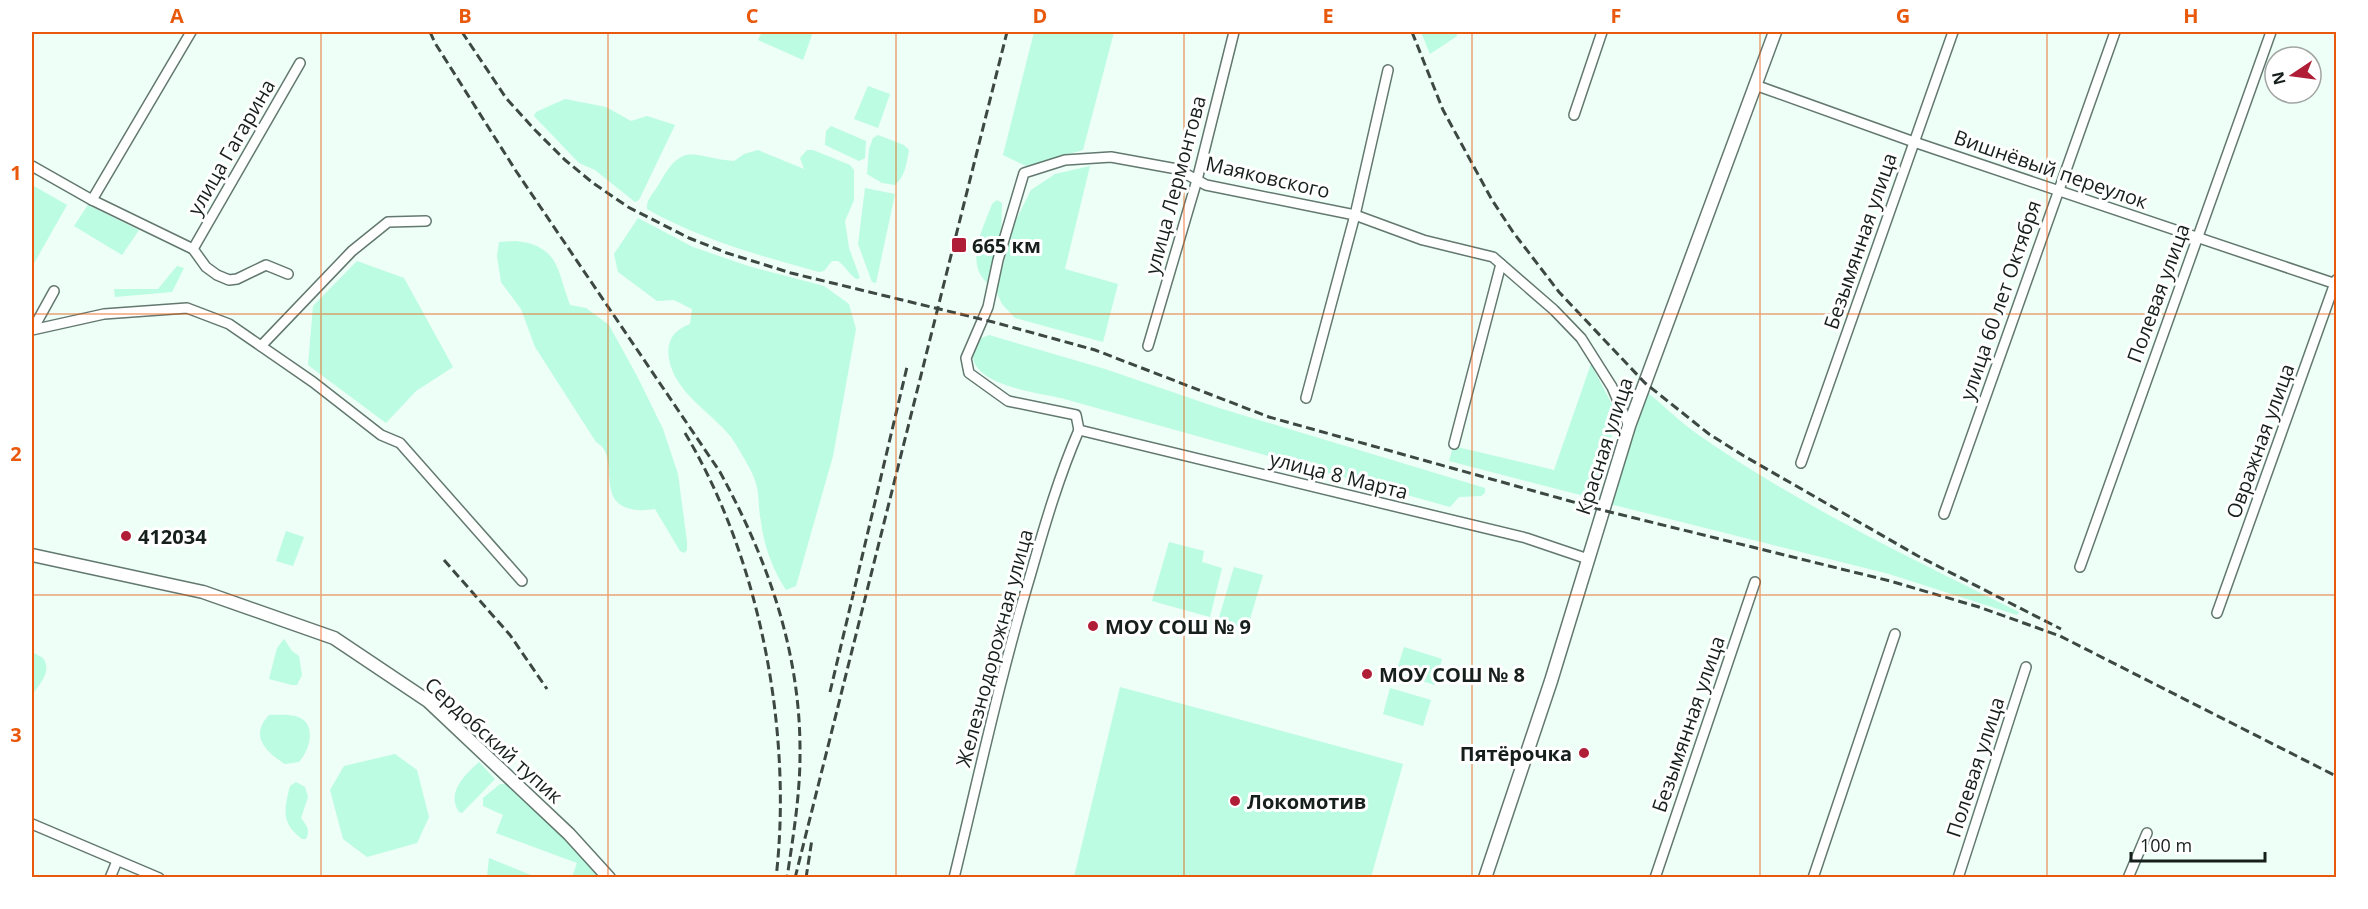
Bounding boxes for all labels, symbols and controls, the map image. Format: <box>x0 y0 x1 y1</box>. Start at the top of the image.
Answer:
text: A <box>170 2 184 29</box>
text: B <box>458 2 472 29</box>
text: C <box>746 2 759 29</box>
text: D <box>1033 2 1047 29</box>
text: E <box>1322 2 1334 29</box>
text: F <box>1611 2 1621 29</box>
text: G <box>1896 2 1910 29</box>
text: H <box>2183 2 2199 29</box>
north arrow <box>2263 45 2323 105</box>
text: N <box>2266 70 2291 87</box>
street label: улица Гагарина <box>181 74 281 220</box>
street label: улица Лермонтова <box>1138 93 1212 277</box>
street label: Вишнёвый переулок <box>1951 123 2152 215</box>
street label: Безымянная улица <box>1817 149 1903 333</box>
street label: Маяковского <box>1203 150 1333 204</box>
text: 1 <box>10 159 22 186</box>
street label: улица 60 лет Октября <box>1953 196 2047 404</box>
street label: Полевая улица <box>2120 220 2196 366</box>
place label: 665 км <box>972 232 1041 259</box>
marker: 665 км <box>950 236 968 254</box>
street label: Овражная улица <box>2219 360 2301 522</box>
street label: Красная улица <box>1569 374 1639 518</box>
text: 2 <box>10 440 22 467</box>
street label: улица 8 Марта <box>1267 445 1411 505</box>
place label: 412034 <box>138 523 207 550</box>
street label: Железнодорожная улица <box>949 526 1039 770</box>
marker: 412034 <box>119 529 133 543</box>
place label: МОУ СОШ № 9 <box>1105 613 1251 640</box>
marker: МОУ СОШ № 9 <box>1086 619 1100 633</box>
street label: Безымянная улица <box>1645 632 1731 816</box>
place label: МОУ СОШ № 8 <box>1379 661 1525 688</box>
marker: МОУ СОШ № 8 <box>1360 667 1374 681</box>
street label: Сердобский тупик <box>419 671 569 810</box>
street label: Полевая улица <box>1940 693 2010 841</box>
text: 3 <box>10 721 22 748</box>
place label: Пятёрочка <box>1460 740 1572 767</box>
marker: Пятёрочка <box>1577 746 1591 760</box>
place label: Локомотив <box>1247 788 1366 815</box>
marker: Локомотив <box>1228 794 1242 808</box>
scale bar <box>2131 825 2264 863</box>
text: 100 m <box>2140 833 2192 857</box>

